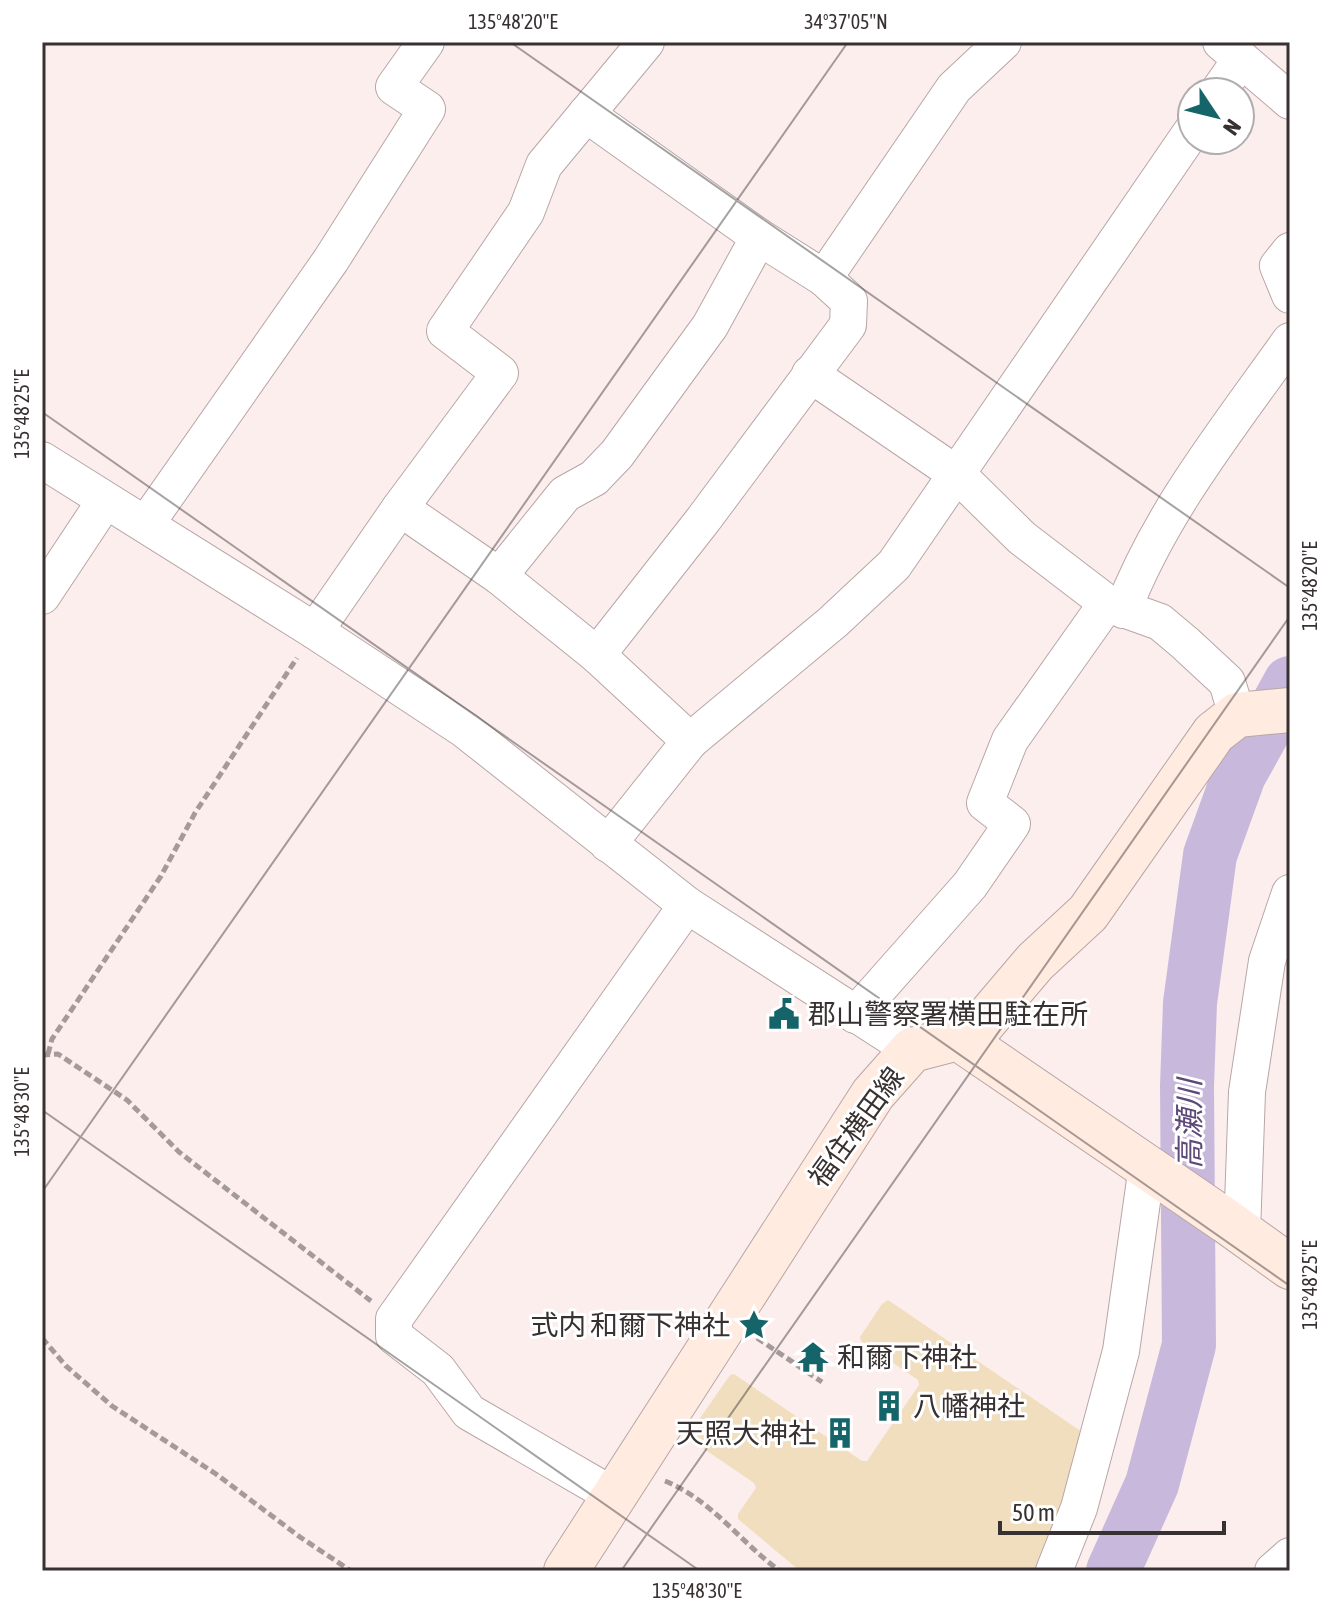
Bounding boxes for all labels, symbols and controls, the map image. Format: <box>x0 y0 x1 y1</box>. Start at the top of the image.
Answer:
text: 135°48'20"E <box>468 10 558 33</box>
text: 34°37'05"N <box>804 10 888 33</box>
north arrow <box>1176 76 1256 156</box>
text: N <box>1218 115 1247 140</box>
text: 135°48'25"E <box>10 369 33 459</box>
text: 135°48'20"E <box>1298 541 1321 631</box>
public building icon: 郡山警察署横田駐在所 <box>767 997 801 1031</box>
place label: 郡山警察署横田駐在所 <box>808 998 1088 1030</box>
street label: 福住横田線 <box>802 1061 910 1193</box>
text: 135°48'30"E <box>10 1067 33 1157</box>
water label: 高瀬川 <box>1172 1076 1206 1169</box>
text: 135°48'25"E <box>1298 1240 1321 1330</box>
place icon: 式内 和爾下神社 <box>737 1308 771 1342</box>
place label: 式内 和爾下神社 <box>530 1309 730 1341</box>
temple icon: 和爾下神社 <box>796 1340 830 1374</box>
place label: 和爾下神社 <box>837 1341 977 1373</box>
building icon: 八幡神社 <box>872 1389 906 1423</box>
place label: 八幡神社 <box>913 1390 1025 1422</box>
building icon: 天照大神社 <box>823 1416 857 1450</box>
place label: 天照大神社 <box>676 1417 816 1449</box>
scale bar <box>1000 1485 1224 1535</box>
text: 50 m <box>1012 1499 1055 1526</box>
text: 135°48'30"E <box>652 1579 742 1602</box>

